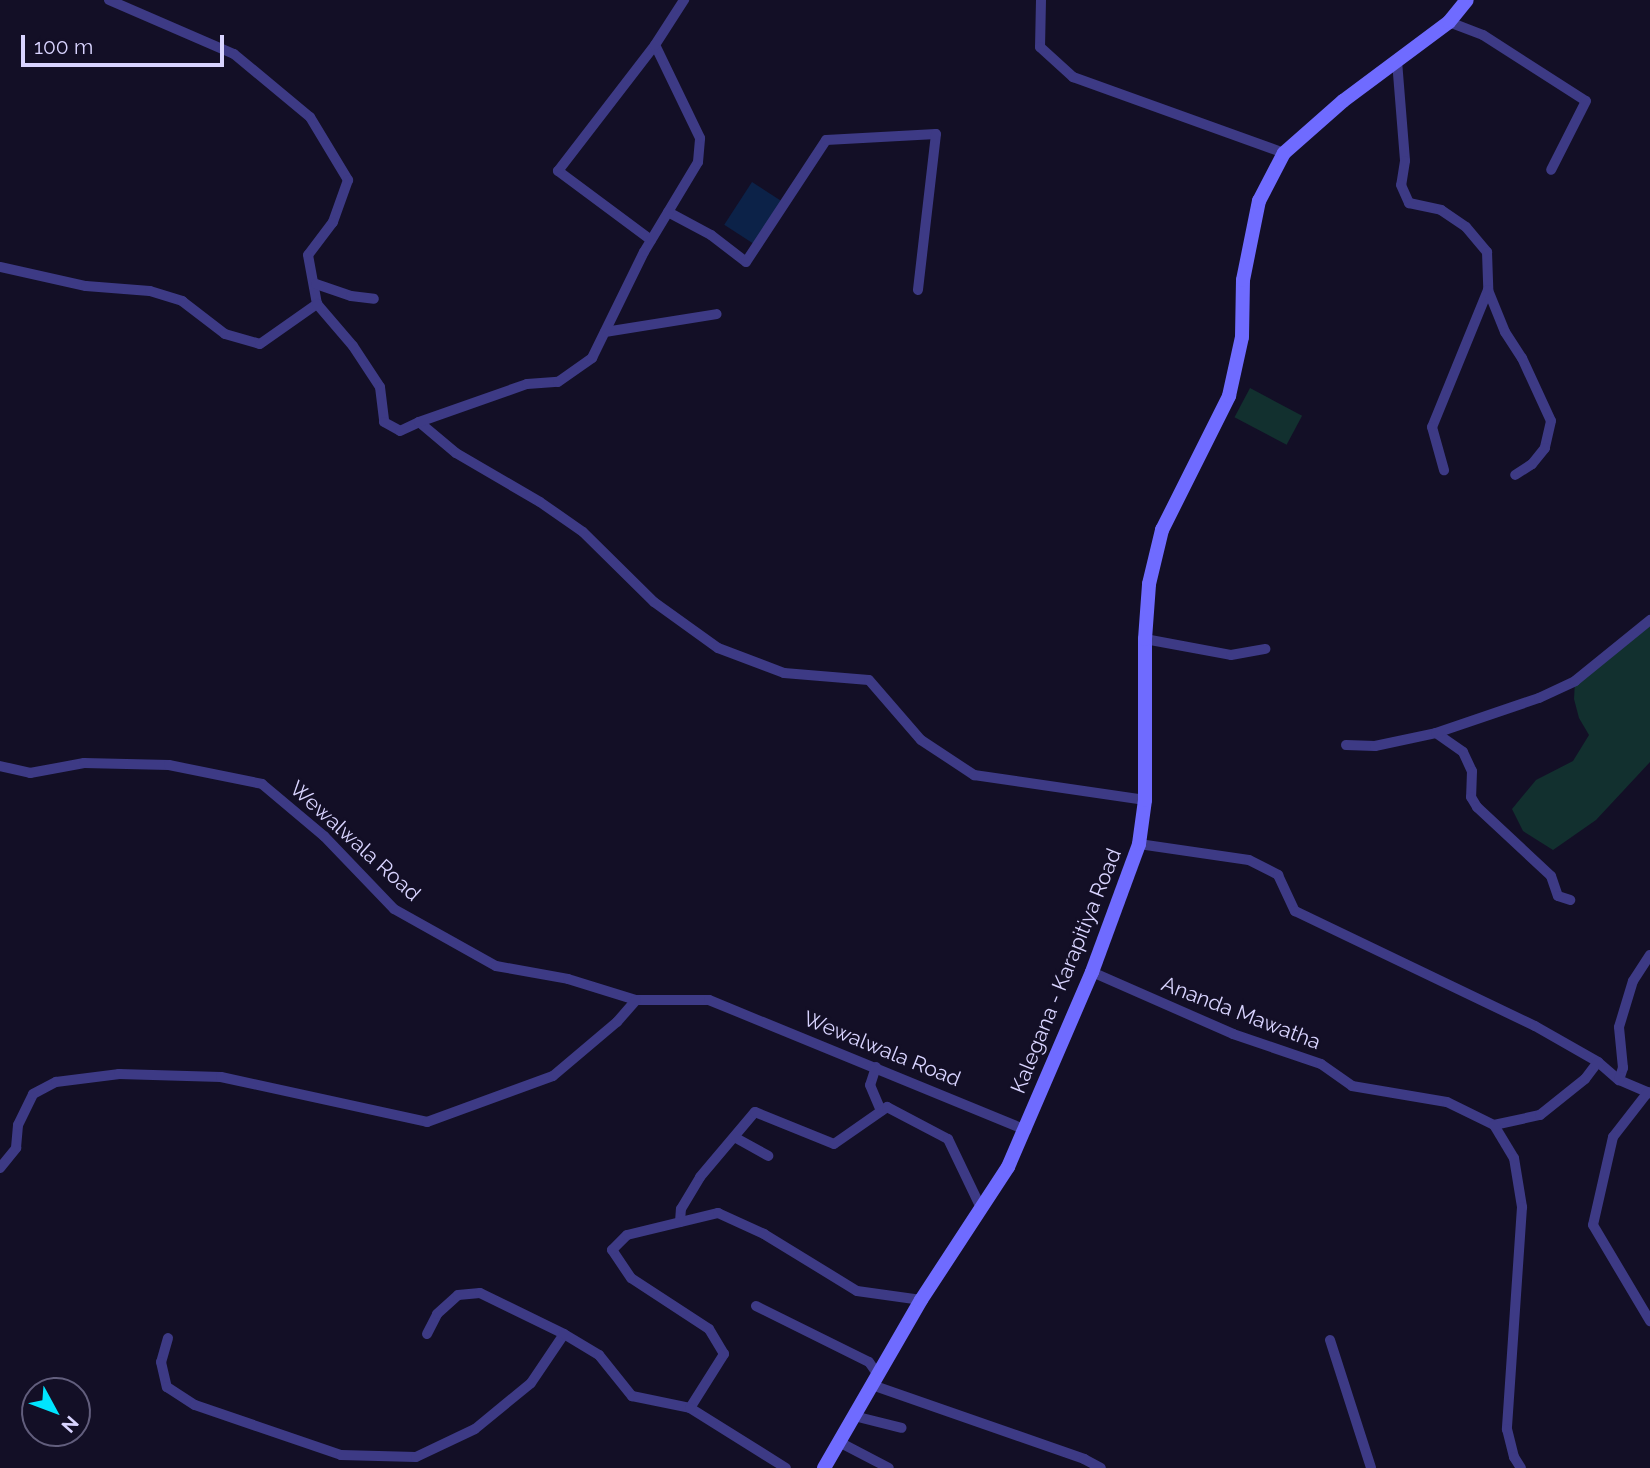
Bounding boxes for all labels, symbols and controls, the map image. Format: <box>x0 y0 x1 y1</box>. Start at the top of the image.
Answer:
scale bar <box>24 21 228 65</box>
text: 100 m <box>34 34 93 59</box>
street label: Wewalwala Road <box>284 776 426 906</box>
street label: Kalegana - Karapitiya Road <box>1005 845 1127 1097</box>
street label: Ananda Mawatha <box>1158 971 1324 1055</box>
street label: Wewalwala Road <box>800 1006 964 1092</box>
north arrow <box>21 1377 91 1447</box>
text: N <box>57 1412 83 1437</box>

